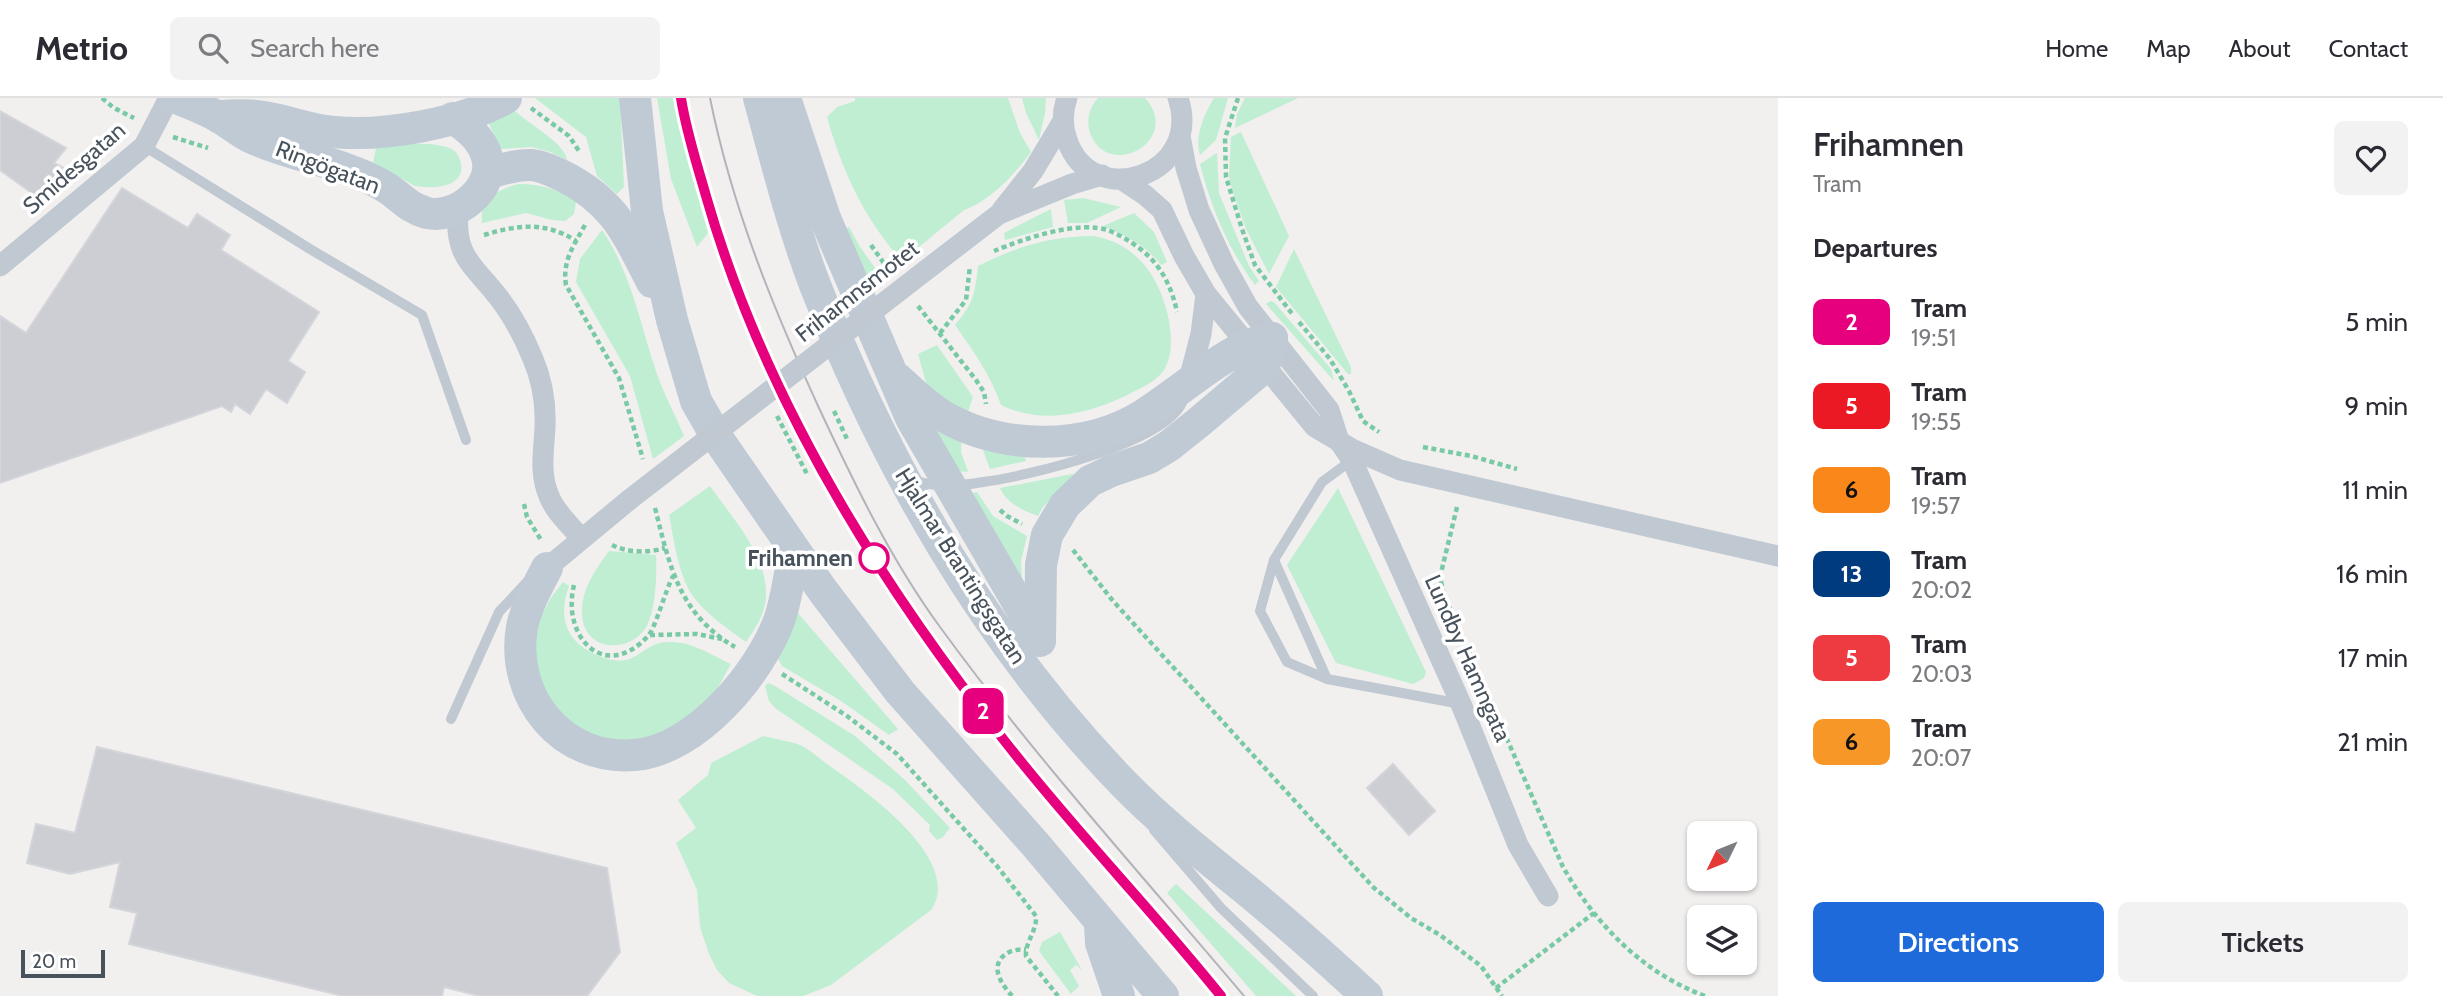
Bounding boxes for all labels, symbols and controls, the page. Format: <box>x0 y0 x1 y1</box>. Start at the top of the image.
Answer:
search box <box>170 17 660 80</box>
text: Metrio <box>35 28 128 68</box>
icon: search <box>194 29 232 67</box>
text: Search here <box>250 32 379 64</box>
text: Home <box>2045 34 2108 63</box>
text: Map <box>2146 34 2191 63</box>
text: About <box>2229 34 2291 63</box>
text: Contact <box>2329 34 2408 63</box>
street label: Smidesgatan <box>17 116 131 220</box>
button: heart <box>2334 121 2408 195</box>
text: Frihamnen <box>1813 124 1964 164</box>
street label: Ringögatan <box>272 134 384 200</box>
text: Tram <box>1813 170 1862 198</box>
text: Departures <box>1813 232 1937 264</box>
street label: Frihamnsmotet <box>790 234 925 348</box>
text: Tram <box>1911 292 1967 324</box>
text: 5 min <box>2345 306 2408 338</box>
text: 2 <box>1845 307 1858 336</box>
text: 19:51 <box>1911 324 1956 352</box>
text: Tram <box>1911 376 1967 408</box>
text: 9 min <box>2345 390 2408 422</box>
text: 5 <box>1845 391 1858 420</box>
text: 19:55 <box>1911 408 1961 436</box>
text: Tram <box>1911 460 1967 492</box>
street label: Hjalmar Brantingsgatan <box>889 463 1033 669</box>
text: 11 min <box>2342 474 2408 506</box>
text: 6 <box>1845 475 1858 504</box>
text: 19:57 <box>1911 492 1960 520</box>
marker: Frihamnen <box>859 543 889 573</box>
place label: Frihamnen <box>747 544 853 572</box>
text: Tram <box>1911 544 1967 576</box>
text: 16 min <box>2336 558 2408 590</box>
text: 13 <box>1841 559 1862 588</box>
street label: Lundby Hamngata <box>1419 570 1517 746</box>
text: 20:02 <box>1911 576 1972 604</box>
text: Tram <box>1911 628 1967 660</box>
text: 17 min <box>2338 642 2408 674</box>
text: 5 <box>1845 643 1858 672</box>
text: 20:03 <box>1911 660 1972 688</box>
line badge: 2 <box>960 688 1006 734</box>
text: 2 <box>977 696 989 725</box>
text: Tram <box>1911 712 1967 744</box>
text: 21 min <box>2337 726 2408 758</box>
text: 6 <box>1845 727 1858 756</box>
text: 20:07 <box>1911 744 1971 772</box>
north arrow <box>1687 821 1757 891</box>
map controls <box>1687 821 1757 975</box>
button: Directions <box>1813 902 2104 982</box>
button: Tickets <box>2118 902 2408 982</box>
button: layers <box>1687 905 1757 975</box>
scale bar <box>21 947 105 979</box>
text: 20 m <box>32 950 76 973</box>

